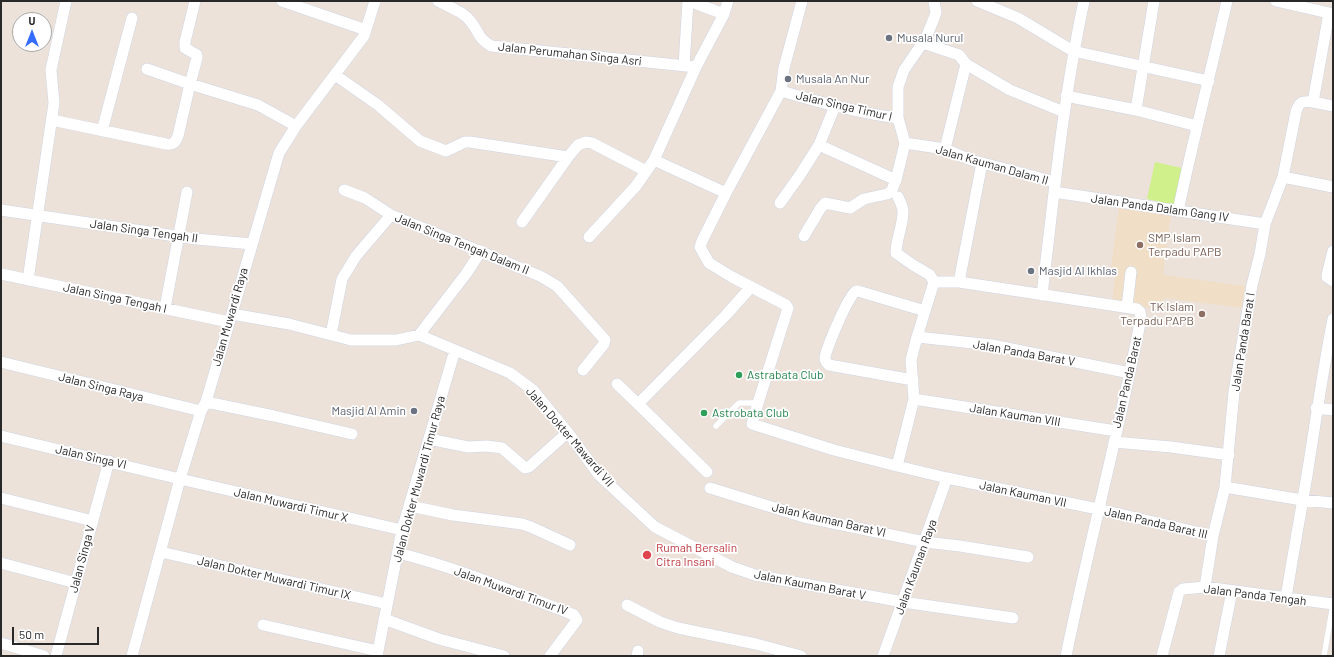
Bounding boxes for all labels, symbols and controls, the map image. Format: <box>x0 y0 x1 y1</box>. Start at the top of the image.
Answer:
north arrow <box>12 12 52 52</box>
text: U <box>29 14 35 27</box>
place label: Musala Nurul <box>897 31 963 45</box>
marker: Musala Nurul <box>884 33 894 43</box>
street label: Jalan Perumahan Singa Asri <box>497 39 643 69</box>
place label: Musala An Nur <box>796 72 869 86</box>
marker: Musala An Nur <box>783 74 793 84</box>
street label: Jalan Singa Timur I <box>795 88 893 124</box>
street label: Jalan Kauman Dalam II <box>934 142 1050 188</box>
street label: Jalan Panda Dalam Gang IV <box>1090 191 1230 225</box>
street label: Jalan Singa Tengah Dalam II <box>393 210 531 278</box>
street label: Jalan Singa Tengah II <box>89 216 199 246</box>
place label: SMP Islam Terpadu PAPB <box>1148 231 1222 259</box>
marker: SMP Islam Terpadu PAPB <box>1135 240 1145 250</box>
place label: Masjid Al Ikhlas <box>1039 264 1117 278</box>
street label: Jalan Muwardi Raya <box>209 266 251 368</box>
marker: Masjid Al Ikhlas <box>1026 266 1036 276</box>
street label: Jalan Singa Tengah I <box>62 280 168 316</box>
street label: Jalan Panda Barat I <box>1228 292 1258 392</box>
place label: TK Islam Terpadu PAPB <box>1120 300 1194 328</box>
marker: TK Islam Terpadu PAPB <box>1197 309 1207 319</box>
street label: Jalan Panda Barat <box>1109 335 1145 429</box>
street label: Jalan Panda Barat V <box>972 337 1076 369</box>
place label: Astrabata Club <box>747 368 823 382</box>
street label: Jalan Singa Raya <box>57 369 145 405</box>
marker: Astrabata Club <box>734 370 744 380</box>
street label: Jalan Dokter Mawardi VII <box>523 384 617 490</box>
street label: Jalan Dokter Muwardi Timur Raya <box>390 394 448 564</box>
street label: Jalan Kauman VIII <box>968 401 1062 429</box>
place label: Masjid Al Amin <box>331 404 406 418</box>
marker: Masjid Al Amin <box>409 406 419 416</box>
place label: Astrobata Club <box>712 406 789 420</box>
marker: Astrobata Club <box>699 408 709 418</box>
street label: Jalan Singa VI <box>54 442 128 472</box>
street label: Jalan Kauman VII <box>978 478 1068 510</box>
street label: Jalan Muwardi Timur X <box>233 485 349 525</box>
street label: Jalan Kauman Barat VI <box>771 500 887 540</box>
street label: Jalan Panda Barat III <box>1103 504 1209 542</box>
street label: Jalan Kauman Raya <box>892 517 940 617</box>
street label: Jalan Singa V <box>66 524 98 594</box>
place label: Rumah Bersalin Citra Insani <box>656 541 737 569</box>
marker: Rumah Bersalin Citra Insani <box>641 549 653 561</box>
street label: Jalan Dokter Muwardi Timur IX <box>196 553 352 603</box>
street label: Jalan Muwardi Timur IV <box>452 564 570 618</box>
street label: Jalan Kauman Barat V <box>753 567 867 603</box>
street label: Jalan Panda Tengah <box>1203 582 1307 608</box>
scale bar <box>14 619 101 645</box>
text: 50 m <box>19 627 44 641</box>

